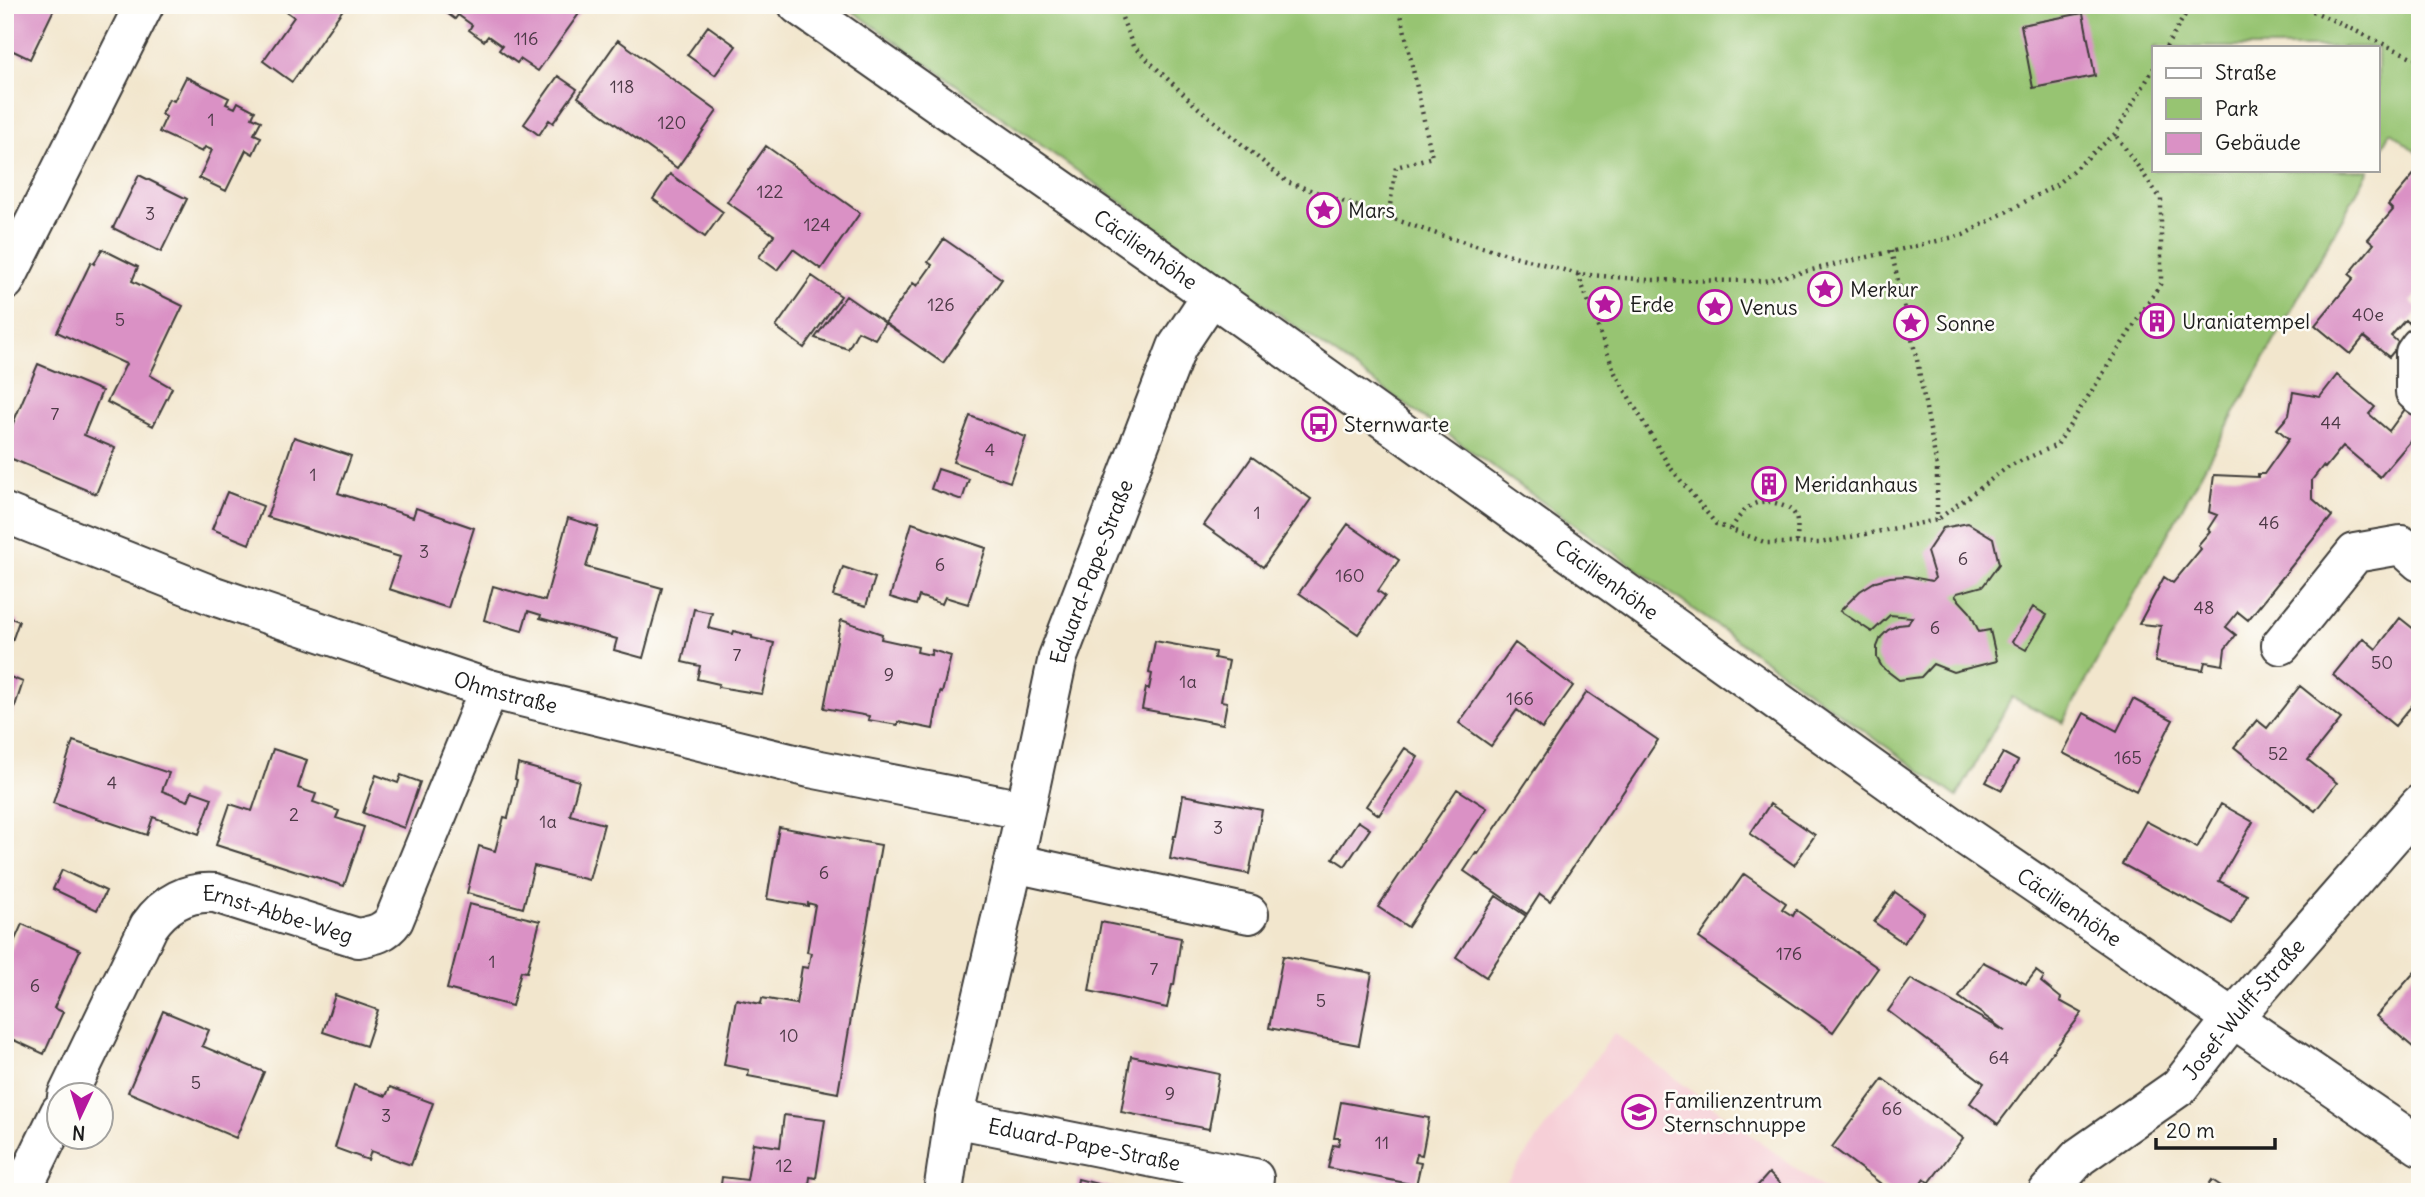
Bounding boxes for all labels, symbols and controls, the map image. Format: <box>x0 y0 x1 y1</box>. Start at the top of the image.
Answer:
house number: 116 <box>514 27 538 50</box>
legend <box>2152 46 2380 172</box>
text: Straße <box>2215 59 2276 86</box>
house number: 118 <box>610 75 634 98</box>
text: Park <box>2215 95 2258 122</box>
house number: 1 <box>207 108 215 131</box>
house number: 120 <box>658 111 686 134</box>
text: Gebäude <box>2215 129 2301 156</box>
house number: 122 <box>757 180 784 203</box>
place icon: Mars <box>1305 191 1343 229</box>
place label: Mars <box>1348 197 1395 224</box>
house number: 3 <box>145 202 155 225</box>
street label: Cäcilienhöhe <box>1089 203 1203 295</box>
house number: 124 <box>803 213 831 236</box>
place icon: Merkur <box>1806 270 1844 308</box>
place label: Merkur <box>1850 276 1919 303</box>
place icon: Erde <box>1586 285 1624 323</box>
place icon: Venus <box>1696 288 1734 326</box>
place label: Erde <box>1630 291 1674 318</box>
house number: 126 <box>927 293 955 316</box>
place label: Venus <box>1740 294 1798 321</box>
building icon: Uraniatempel <box>2138 302 2176 340</box>
house number: 40e <box>2352 303 2384 326</box>
place icon: Sonne <box>1892 304 1930 342</box>
house number: 5 <box>115 308 125 331</box>
place label: Uraniatempel <box>2182 308 2310 335</box>
place label: Sonne <box>1936 310 1995 337</box>
house number: 7 <box>51 402 60 425</box>
bus stop icon: Sternwarte <box>1300 405 1338 443</box>
place label: Sternwarte <box>1344 411 1449 438</box>
house number: 44 <box>2321 411 2341 434</box>
house number: 4 <box>985 438 995 461</box>
house number: 1 <box>309 463 317 486</box>
building icon: Meridanhaus <box>1750 465 1788 503</box>
place label: Meridanhaus <box>1794 471 1918 498</box>
street label: Eduard-Pape-Straße <box>1044 475 1138 666</box>
house number: 1 <box>1253 501 1261 524</box>
house number: 46 <box>2259 511 2279 534</box>
street label: Cäcilienhöhe <box>1550 533 1664 625</box>
house number: 3 <box>419 540 429 563</box>
house number: 6 <box>1958 547 1968 570</box>
house number: 6 <box>935 553 945 576</box>
house number: 160 <box>1335 564 1365 587</box>
house number: 48 <box>2194 596 2214 619</box>
house number: 6 <box>1930 616 1940 639</box>
house number: 7 <box>733 643 742 666</box>
house number: 50 <box>2371 651 2393 674</box>
house number: 9 <box>884 663 894 686</box>
street label: Ohmstraße <box>450 665 560 719</box>
house number: 1a <box>1179 670 1197 693</box>
house number: 166 <box>1506 687 1534 710</box>
house number: 52 <box>2268 742 2288 765</box>
house number: 165 <box>2114 746 2142 769</box>
house number: 4 <box>107 771 117 794</box>
house number: 2 <box>289 803 299 826</box>
house number: 1a <box>539 810 557 833</box>
house number: 3 <box>1213 816 1223 839</box>
house number: 6 <box>819 861 829 884</box>
street label: Cäcilienhöhe <box>2012 862 2127 952</box>
street label: Ernst-Abbe-Weg <box>203 879 356 949</box>
street label: Josef-Wulff-Straße <box>2176 932 2310 1085</box>
house number: 176 <box>1776 942 1802 965</box>
house number: 1 <box>488 950 496 973</box>
house number: 7 <box>1150 957 1159 980</box>
house number: 6 <box>30 974 40 997</box>
house number: 5 <box>1316 989 1326 1012</box>
house number: 10 <box>780 1024 799 1047</box>
house number: 64 <box>1989 1046 2009 1069</box>
house number: 5 <box>191 1071 201 1094</box>
north arrow <box>46 1082 116 1152</box>
house number: 9 <box>1165 1082 1175 1105</box>
place label: Familienzentrum Sternschnuppe <box>1664 1087 1822 1138</box>
school or university icon: Familienzentrum Sternschnuppe <box>1620 1093 1658 1131</box>
house number: 66 <box>1882 1097 1902 1120</box>
house number: 3 <box>381 1104 391 1127</box>
scale bar <box>2156 1106 2274 1150</box>
street label: Eduard-Pape-Straße <box>986 1112 1183 1176</box>
text: 20 m <box>2166 1117 2215 1144</box>
text: N <box>71 1121 86 1145</box>
house number: 11 <box>1375 1131 1389 1154</box>
house number: 12 <box>775 1154 793 1177</box>

